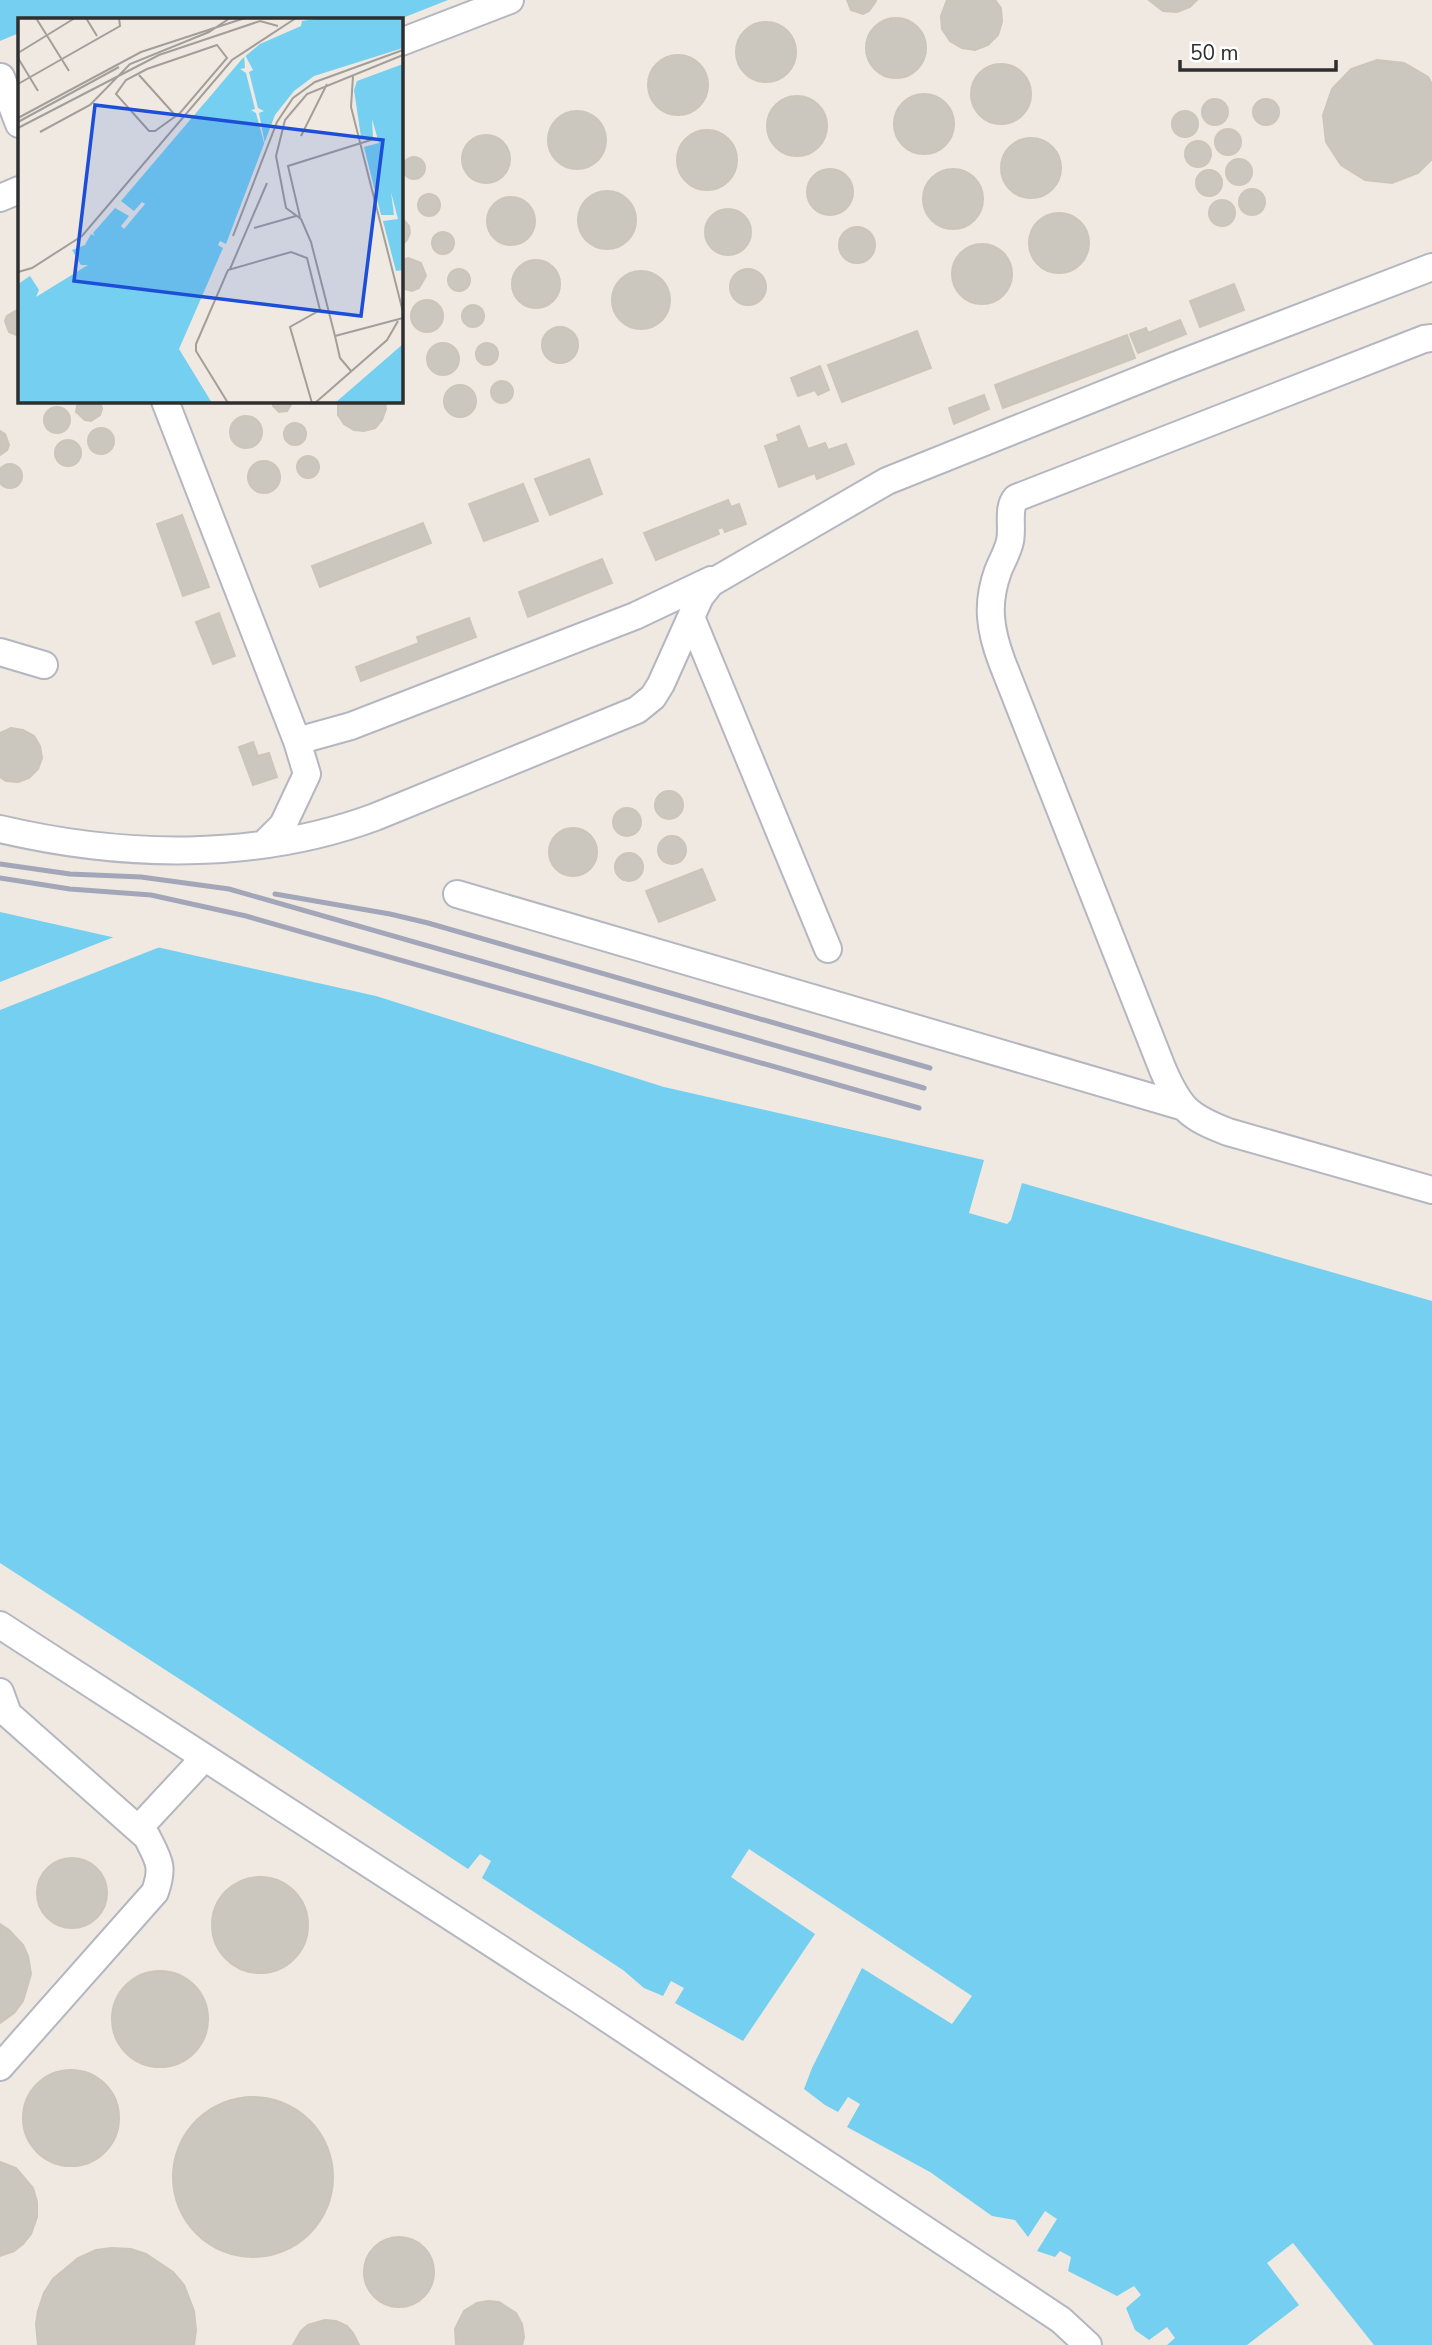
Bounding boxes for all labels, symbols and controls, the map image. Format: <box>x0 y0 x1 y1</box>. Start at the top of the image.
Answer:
inset map <box>18 18 402 402</box>
scale bar <box>1180 28 1336 72</box>
text: 50 m <box>1190 39 1239 67</box>

